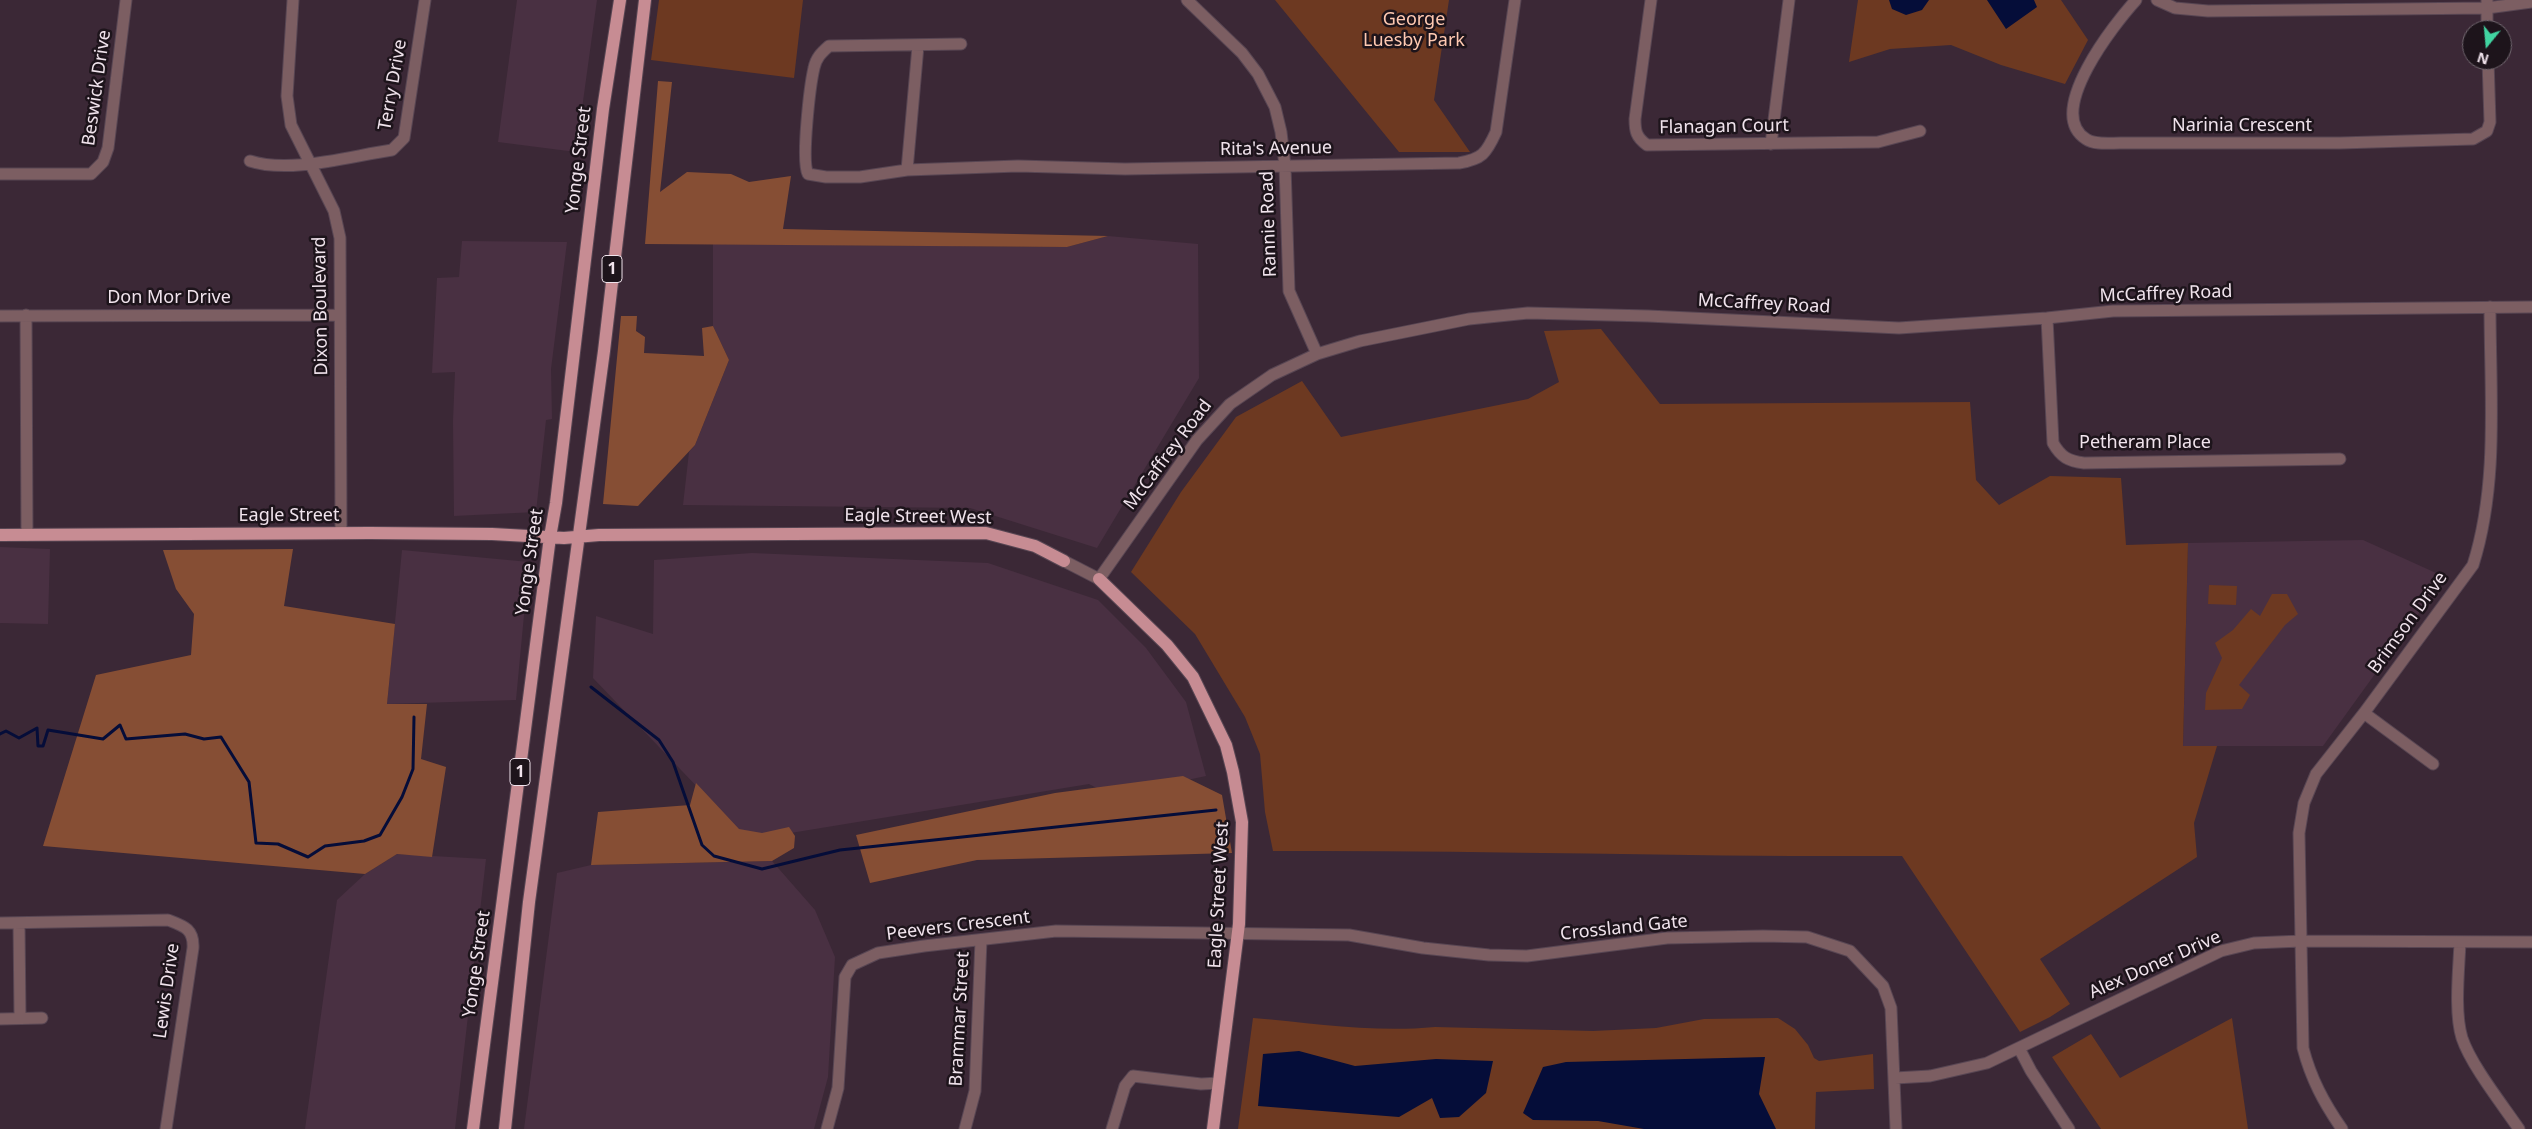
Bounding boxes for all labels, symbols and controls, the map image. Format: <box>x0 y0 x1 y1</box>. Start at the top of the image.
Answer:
park label: George Luesby Park <box>1363 9 1465 52</box>
north arrow <box>2462 20 2512 70</box>
street label: Beswick Drive <box>78 29 116 147</box>
street label: Terry Drive <box>374 38 412 132</box>
text: N <box>2475 48 2491 70</box>
street label: Yonge Street <box>562 105 596 215</box>
street label: Flanagan Court <box>1659 115 1789 139</box>
street label: Narinia Crescent <box>2172 115 2312 137</box>
street label: Rita's Avenue <box>1220 137 1332 161</box>
street label: Rannie Road <box>1256 171 1282 277</box>
street label: Dixon Boulevard <box>309 236 333 376</box>
road number: 1 <box>602 255 622 282</box>
street label: McCaffrey Road <box>2099 281 2233 307</box>
street label: Don Mor Drive <box>107 287 231 309</box>
street label: McCaffrey Road <box>1697 290 1831 318</box>
street label: McCaffrey Road <box>1119 395 1217 515</box>
street label: Petheram Place <box>2079 432 2211 454</box>
street label: Eagle Street <box>239 505 339 527</box>
street label: Eagle Street West <box>844 505 992 529</box>
street label: Yonge Street <box>512 507 548 617</box>
street label: Brimson Drive <box>2364 568 2452 678</box>
road number: 1 <box>510 759 530 786</box>
street label: Eagle Street West <box>1204 821 1234 969</box>
street label: Peevers Crescent <box>885 906 1031 946</box>
street label: Yonge Street <box>459 909 495 1019</box>
street label: Crossland Gate <box>1559 911 1689 945</box>
street label: Alex Doner Drive <box>2086 926 2224 1004</box>
street label: Lewis Drive <box>150 942 184 1040</box>
street label: Brammar Street <box>946 951 974 1087</box>

